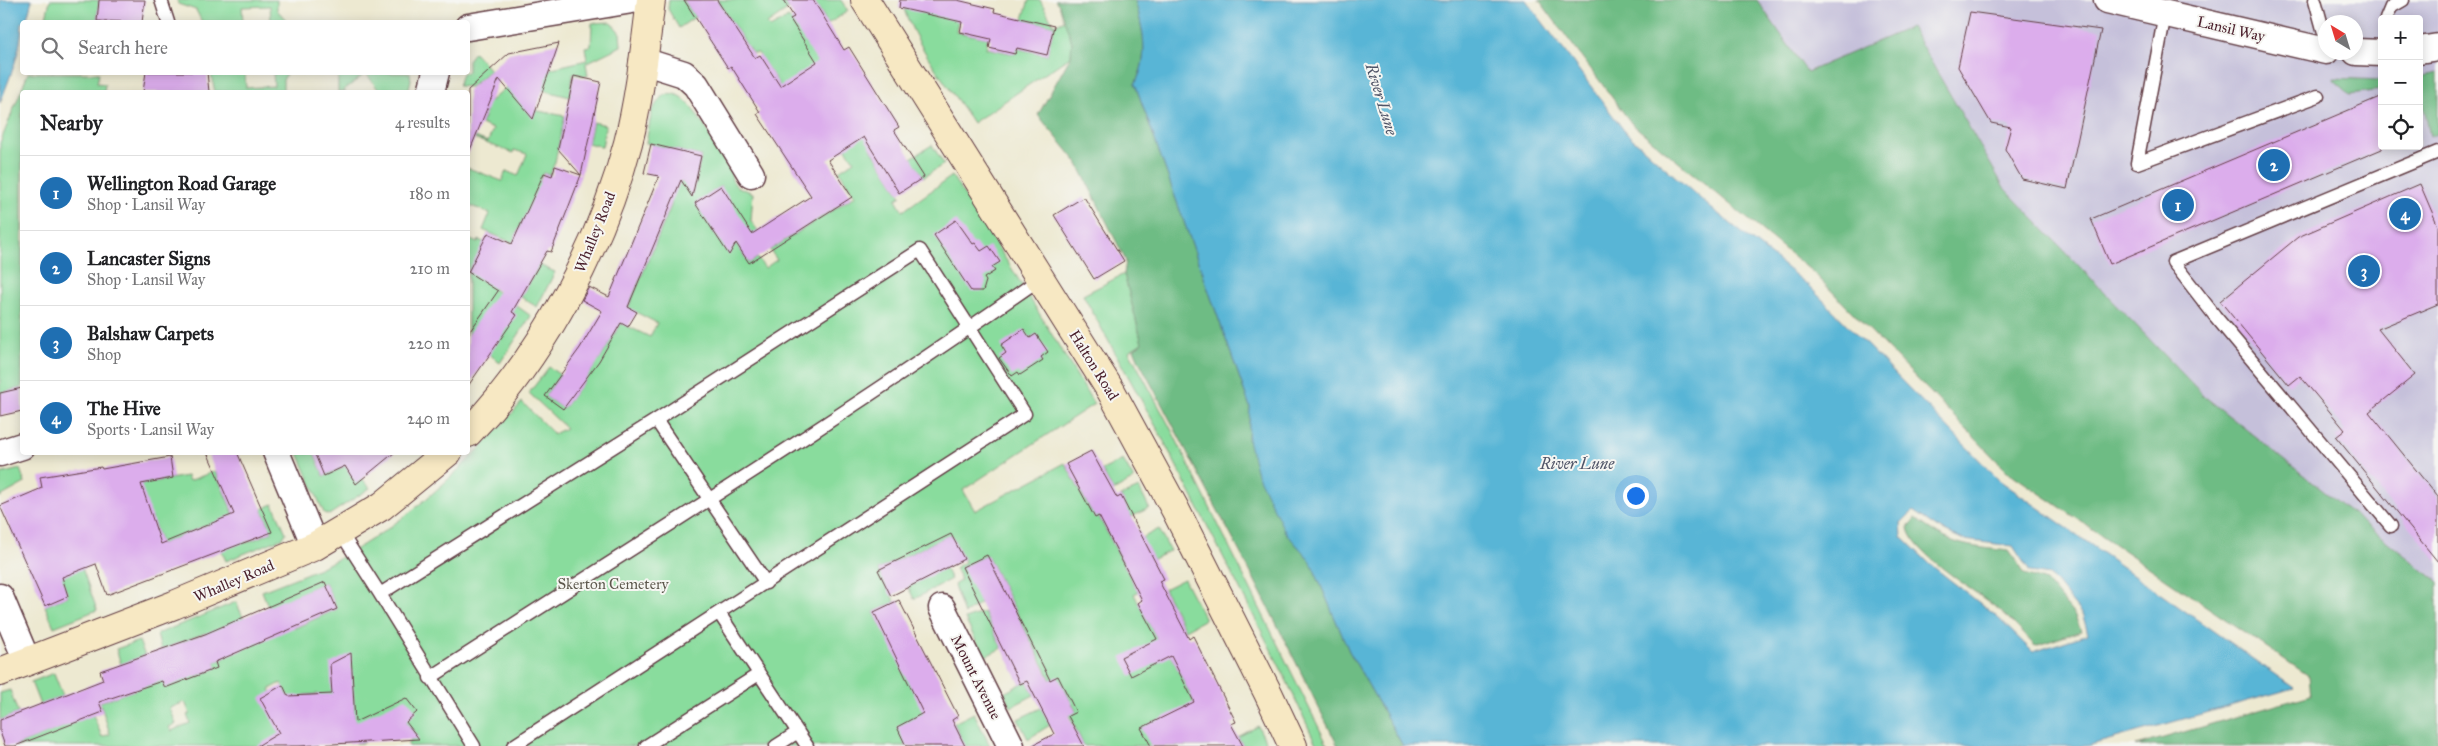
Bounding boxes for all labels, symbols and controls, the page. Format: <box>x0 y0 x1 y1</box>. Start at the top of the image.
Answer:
street label: Lansil Way <box>2195 12 2268 46</box>
north arrow <box>2318 15 2363 60</box>
map controls <box>2378 15 2423 150</box>
button: + <box>2378 15 2423 60</box>
search box <box>20 20 470 75</box>
icon: search <box>38 34 66 62</box>
text: Search here <box>78 36 168 59</box>
water label: River Lune <box>1361 60 1402 138</box>
button: − <box>2378 60 2423 105</box>
button: locate <box>2378 105 2423 150</box>
text: Nearby <box>40 110 103 136</box>
text: 4 results <box>395 113 450 132</box>
pin: 2 <box>2258 146 2290 184</box>
text: Wellington Road Garage <box>87 172 276 195</box>
text: 1 <box>53 184 59 203</box>
text: 180 m <box>409 184 450 203</box>
pin: 1 <box>2162 186 2194 224</box>
street label: Whalley Road <box>571 189 620 275</box>
text: Shop · Lansil Way <box>87 195 205 214</box>
pin: 4 <box>2389 195 2421 233</box>
text: Lancaster Signs <box>87 247 210 270</box>
pin: 3 <box>2348 252 2380 290</box>
text: 2 <box>52 259 60 278</box>
text: 210 m <box>410 259 450 278</box>
text: Shop · Lansil Way <box>87 270 205 289</box>
text: Balshaw Carpets <box>87 322 214 345</box>
street label: Halton Road <box>1065 326 1123 404</box>
text: 3 <box>53 334 59 353</box>
text: 220 m <box>408 334 450 353</box>
text: Shop <box>87 345 121 364</box>
text: The Hive <box>87 397 161 420</box>
text: 4 <box>52 409 60 428</box>
text: 240 m <box>407 409 450 428</box>
text: Sports · Lansil Way <box>87 420 214 439</box>
water label: River Lune <box>1539 454 1615 473</box>
your location <box>1623 483 1649 509</box>
street label: Whalley Road <box>191 556 277 606</box>
park label: Skerton Cemetery <box>557 575 670 593</box>
street label: Mount Avenue <box>947 632 1005 722</box>

